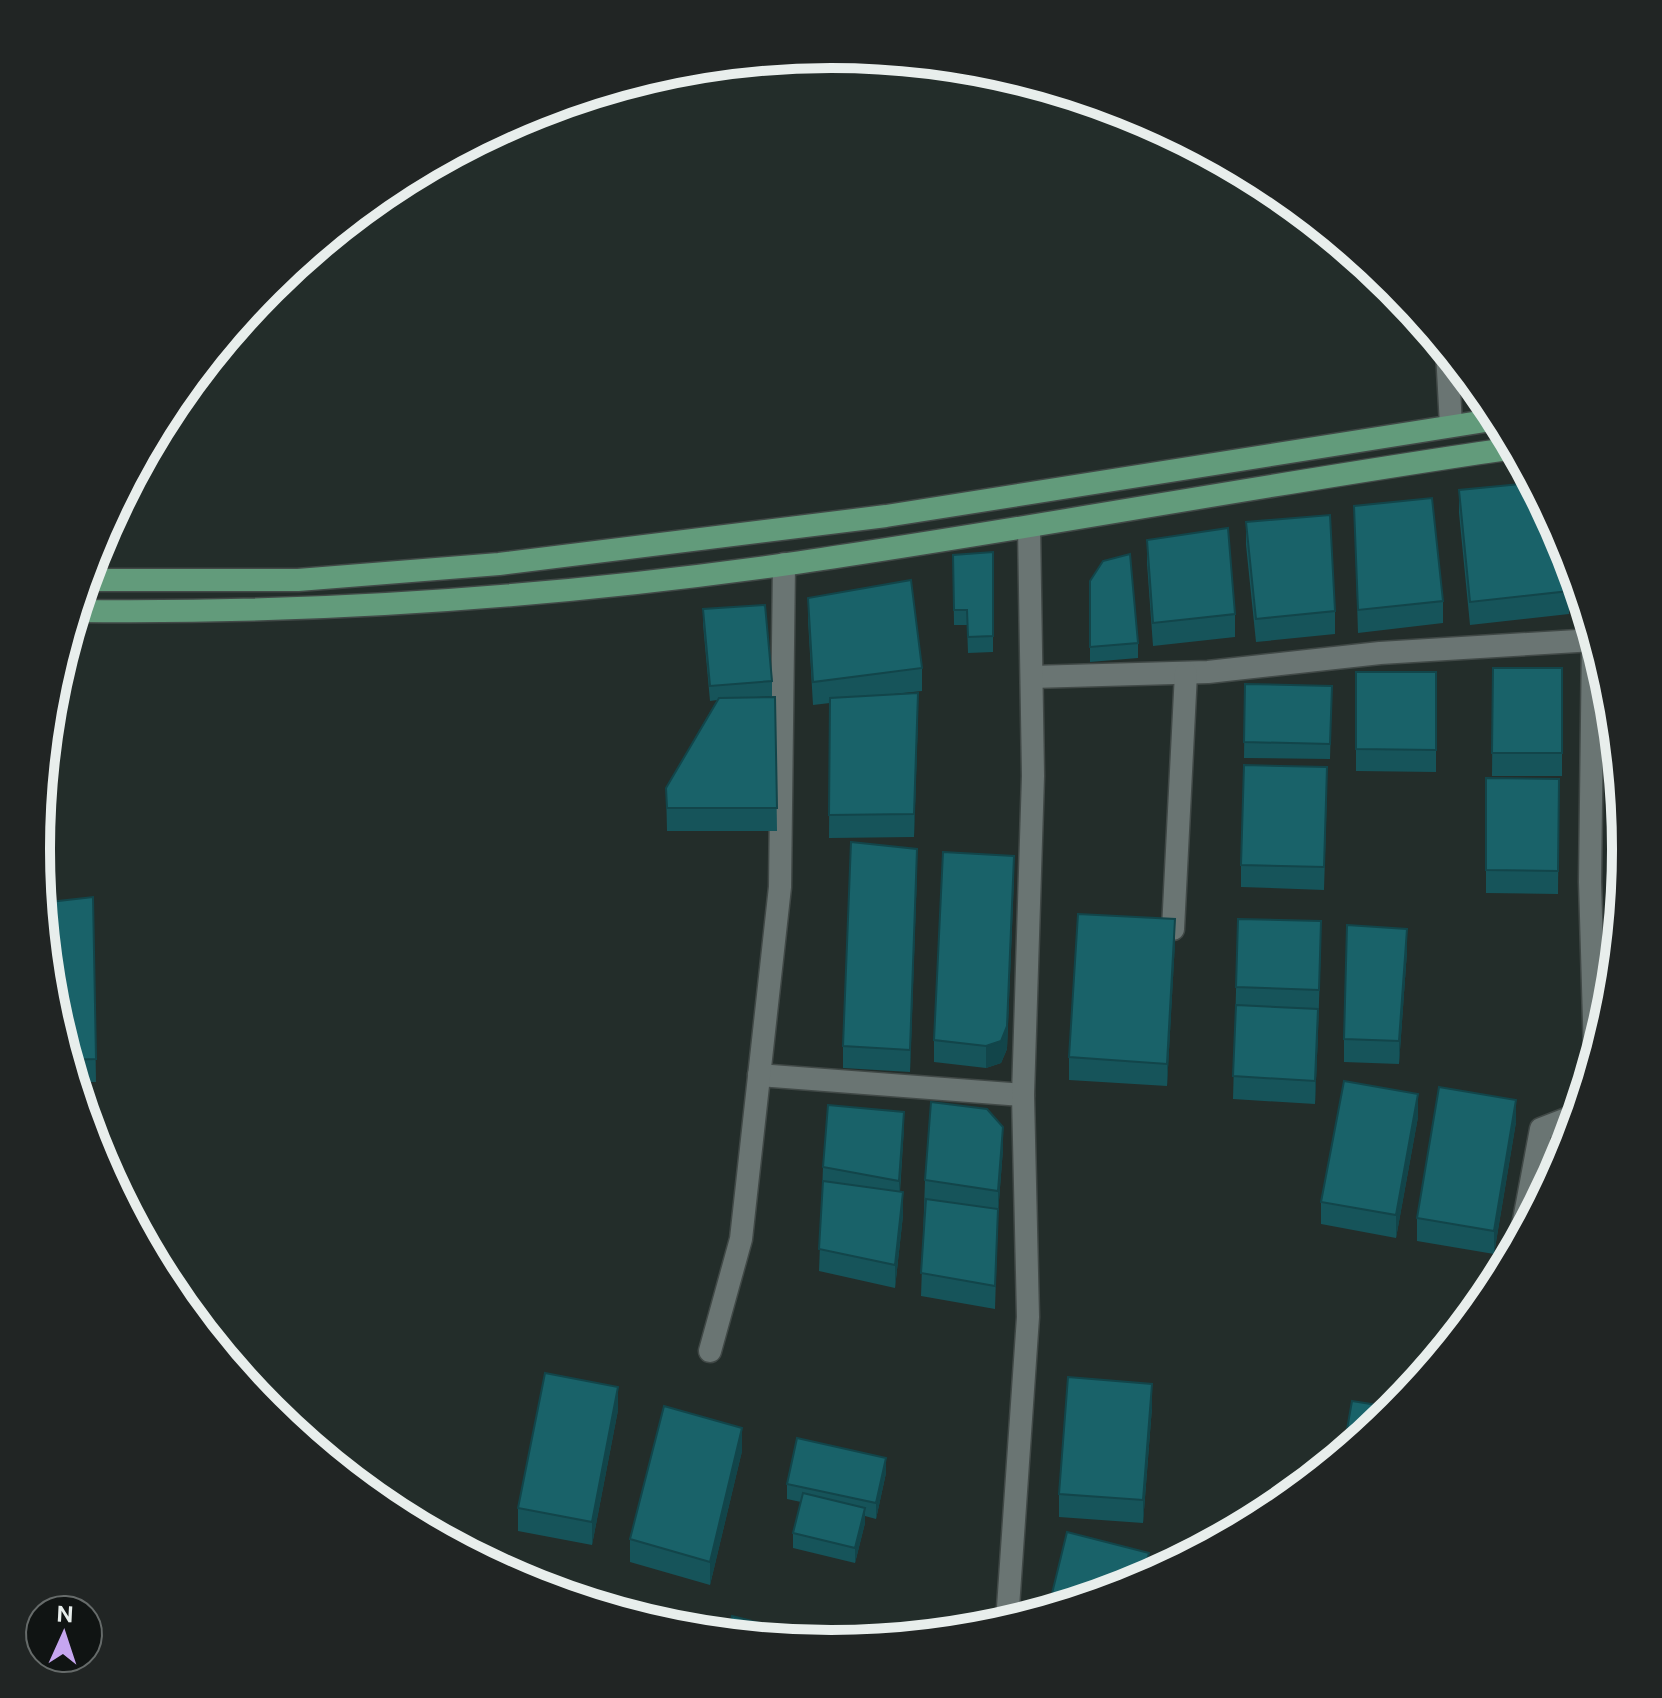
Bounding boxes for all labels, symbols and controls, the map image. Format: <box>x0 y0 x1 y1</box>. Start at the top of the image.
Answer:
north arrow <box>24 1594 104 1674</box>
text: N <box>56 1601 74 1627</box>

